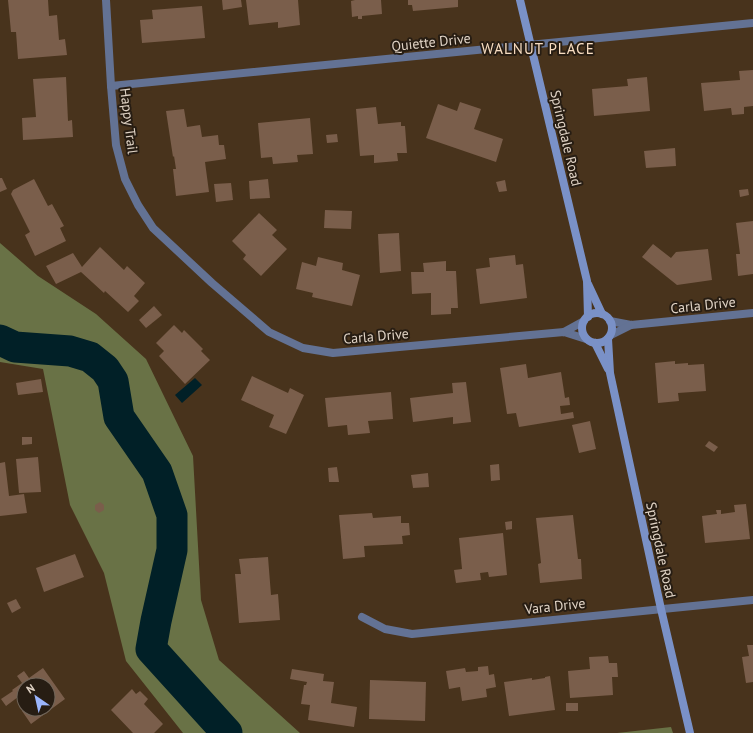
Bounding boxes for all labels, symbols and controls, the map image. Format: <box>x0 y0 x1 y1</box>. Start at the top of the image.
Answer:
street label: Quiette Drive <box>390 29 472 55</box>
district label: WALNUT PLACE <box>481 39 595 58</box>
street label: Happy Trail <box>116 87 142 155</box>
street label: Springdale Road <box>546 88 586 188</box>
street label: Carla Drive <box>669 293 737 317</box>
street label: Carla Drive <box>343 324 409 348</box>
street label: Springdale Road <box>642 500 680 600</box>
street label: Vara Drive <box>523 594 586 618</box>
north arrow <box>16 677 56 717</box>
text: N <box>23 681 37 697</box>

